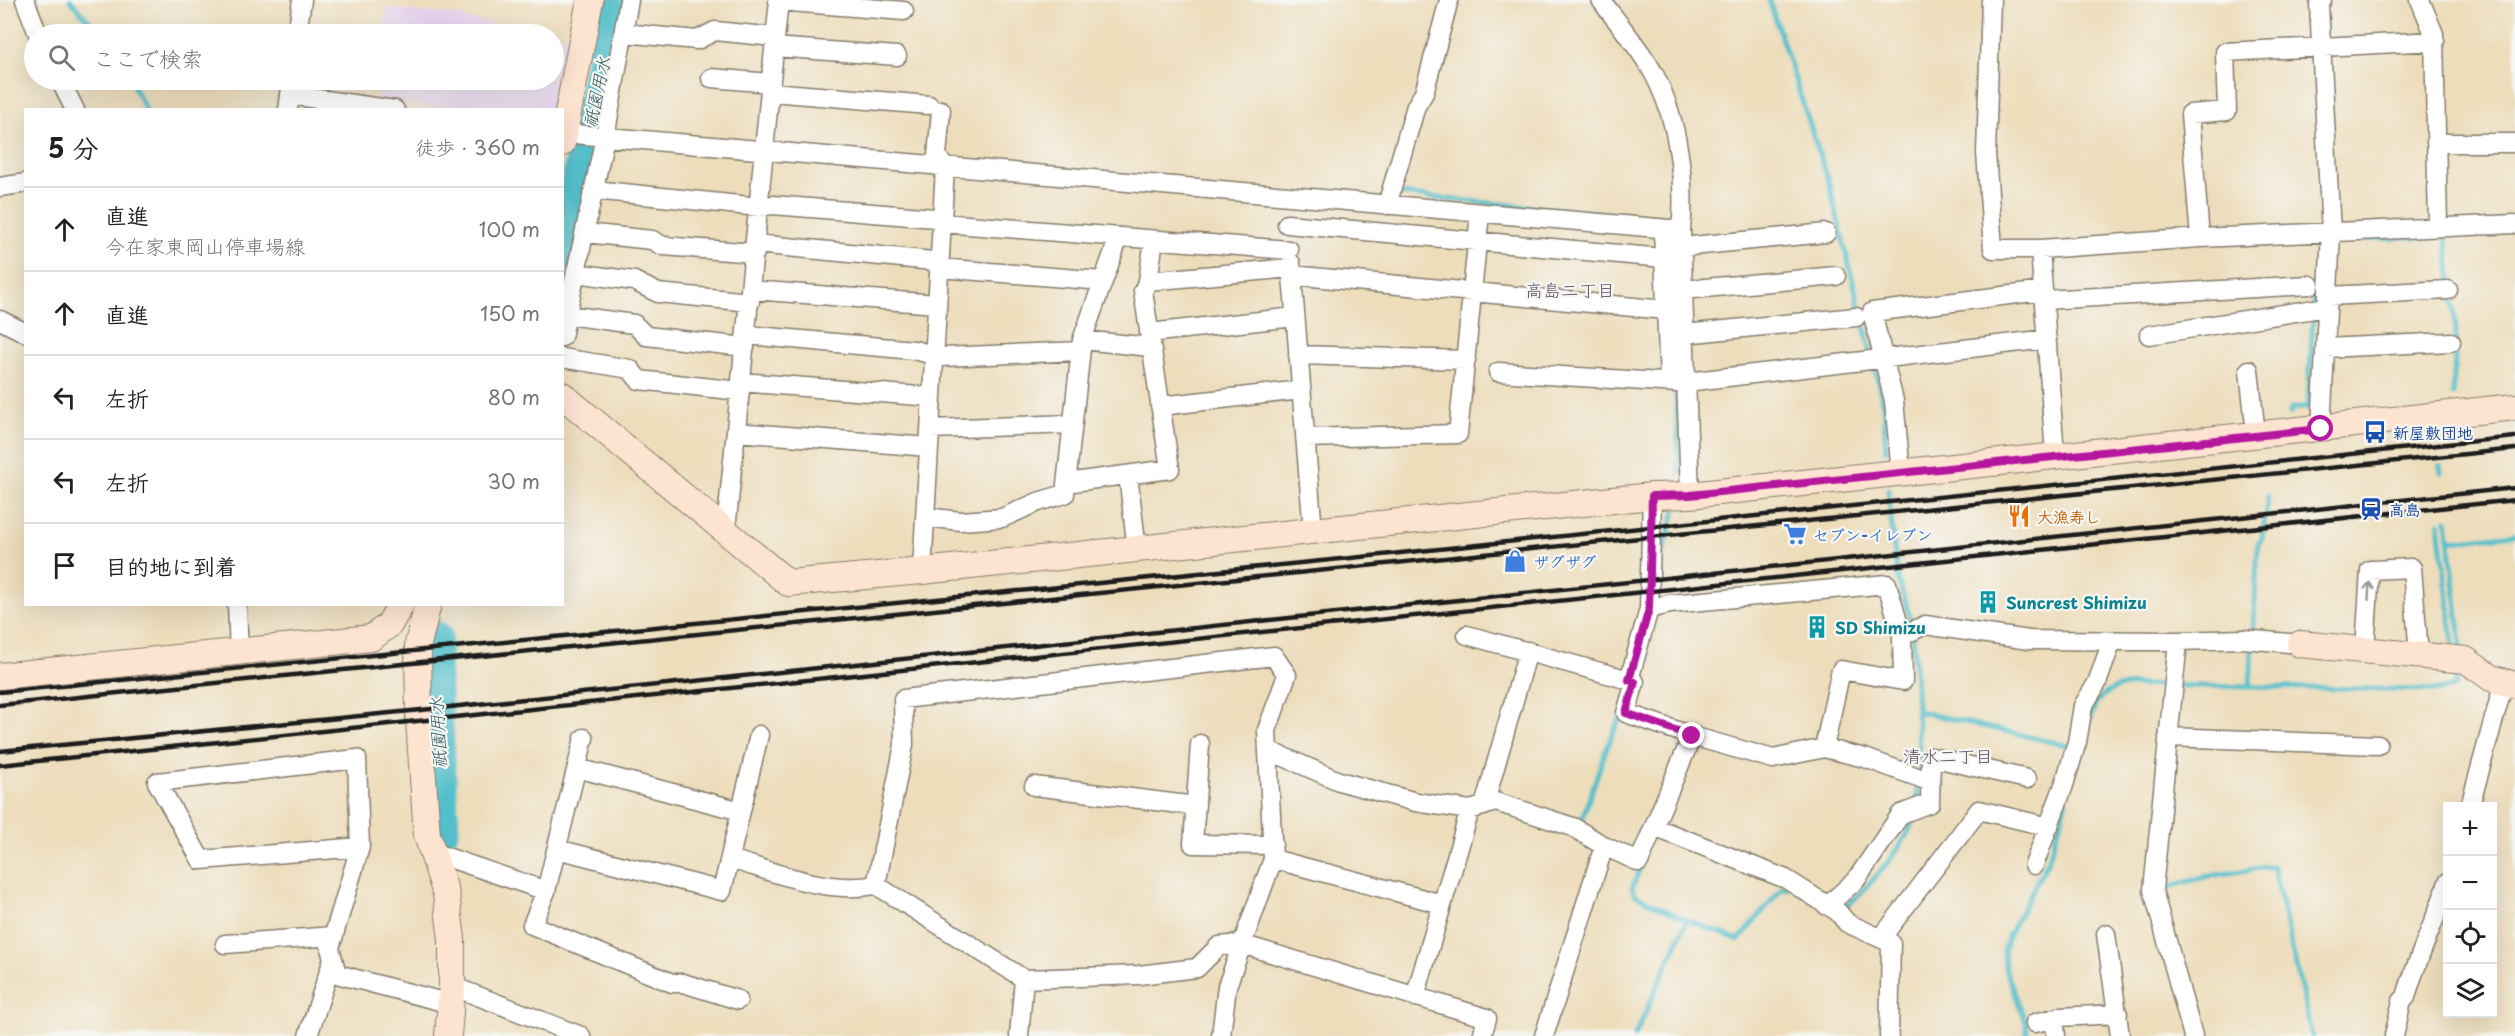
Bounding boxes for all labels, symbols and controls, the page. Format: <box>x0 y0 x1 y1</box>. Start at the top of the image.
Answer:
search box <box>24 24 564 90</box>
icon: search <box>45 41 78 74</box>
text: ここで検索 <box>93 41 203 74</box>
water label: 祇園用水 <box>575 54 617 130</box>
text: 5 分 <box>48 128 98 167</box>
text: 徒歩 · 360 m <box>415 132 540 162</box>
text: 直進 <box>105 198 149 231</box>
icon: ahead <box>48 213 81 246</box>
text: 100 m <box>479 214 540 244</box>
text: 今在家東岡山停車場線 <box>105 231 305 261</box>
district label: 高島二丁目 <box>1525 276 1615 303</box>
icon: ahead <box>48 297 81 330</box>
text: 直進 <box>105 297 149 330</box>
text: 150 m <box>480 298 540 328</box>
icon: left <box>48 381 81 414</box>
text: 左折 <box>105 381 149 414</box>
text: 80 m <box>488 382 540 412</box>
route start <box>2307 415 2333 441</box>
bus stop icon: 新屋敷団地 <box>2362 419 2388 445</box>
place label: 新屋敷団地 <box>2393 420 2473 444</box>
icon: left <box>48 465 81 498</box>
text: 左折 <box>105 465 149 498</box>
text: 30 m <box>487 466 540 496</box>
station icon: 高島 <box>2358 496 2384 522</box>
place label: 高島 <box>2389 497 2421 521</box>
restaurant icon: 大漁寿し <box>2006 503 2032 529</box>
place label: 大漁寿し <box>2037 504 2101 528</box>
supermarket icon: セブン-イレブン <box>1782 521 1808 547</box>
place label: セブン-イレブン <box>1813 522 1932 546</box>
shop icon: ザグザグ <box>1502 548 1528 574</box>
icon: arrive <box>48 549 81 582</box>
text: 目的地に到着 <box>105 549 237 582</box>
place label: ザグザグ <box>1533 549 1596 573</box>
one-way arrow <box>2363 582 2374 602</box>
building icon: Suncrest Shimizu <box>1975 589 2001 615</box>
place label: Suncrest Shimizu <box>2006 590 2147 614</box>
building icon: SD Shimizu <box>1804 614 1830 640</box>
place label: SD Shimizu <box>1835 615 1926 639</box>
water label: 祇園用水 <box>422 696 452 770</box>
route end <box>1678 722 1704 748</box>
district label: 清水二丁目 <box>1903 742 1993 769</box>
map controls <box>2443 802 2497 1018</box>
button: + <box>2443 802 2497 856</box>
button: − <box>2443 856 2497 910</box>
button: locate <box>2443 910 2497 964</box>
button: layers <box>2443 964 2497 1018</box>

